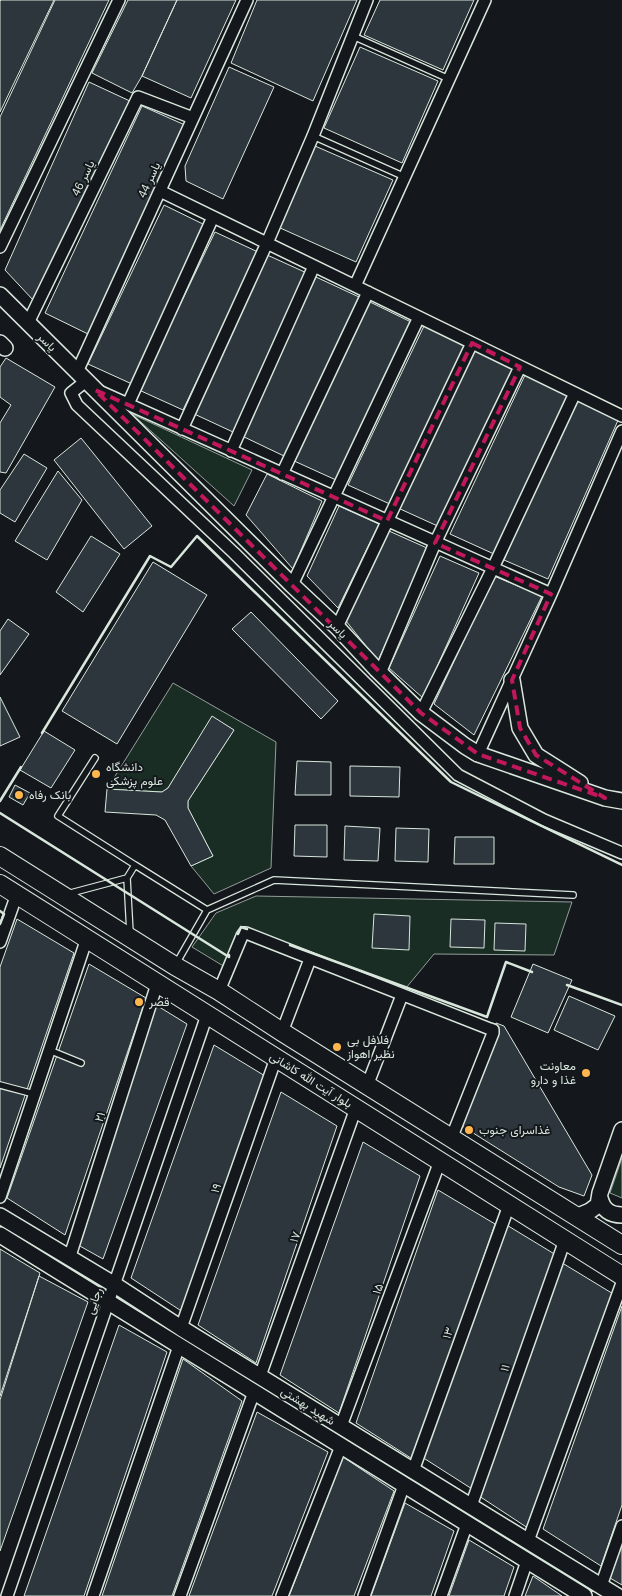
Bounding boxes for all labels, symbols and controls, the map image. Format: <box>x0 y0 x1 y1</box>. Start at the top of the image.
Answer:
street label: یاسر 46 <box>68 158 99 198</box>
street label: یاسر 44 <box>135 160 164 200</box>
street label: یاسر <box>33 329 60 355</box>
street label: یاسر <box>324 616 351 642</box>
place label: دانشگاه علوم پزشکی <box>106 760 163 789</box>
marker: دانشگاه علوم پزشکی <box>90 768 102 780</box>
place label: بانک رفاه <box>29 788 71 803</box>
marker: بانک رفاه <box>13 789 25 801</box>
place label: قصر <box>148 995 169 1010</box>
marker: قصر <box>133 996 145 1008</box>
place label: فلافل بی نظیر اهواز <box>346 1033 395 1062</box>
marker: فلافل بی نظیر اهواز <box>331 1041 343 1053</box>
street label: بلوار آیت الله کاشانی <box>267 1049 355 1112</box>
place label: معاونت غذا و دارو <box>531 1059 576 1088</box>
marker: معاونت غذا و دارو <box>580 1067 592 1079</box>
street label: ۲۱ <box>92 1110 108 1124</box>
place label: غذاسرای جنوب <box>479 1123 550 1138</box>
marker: غذاسرای جنوب <box>463 1124 475 1136</box>
street label: ۱۹ <box>208 1181 224 1195</box>
street label: ۱۷ <box>287 1230 303 1244</box>
street label: ۱۵ <box>370 1282 386 1296</box>
street label: رجایی <box>83 1286 106 1317</box>
street label: ۱۳ <box>439 1325 457 1341</box>
street label: ۱۱ <box>497 1362 513 1374</box>
street label: شهید بهشتی <box>278 1384 338 1429</box>

